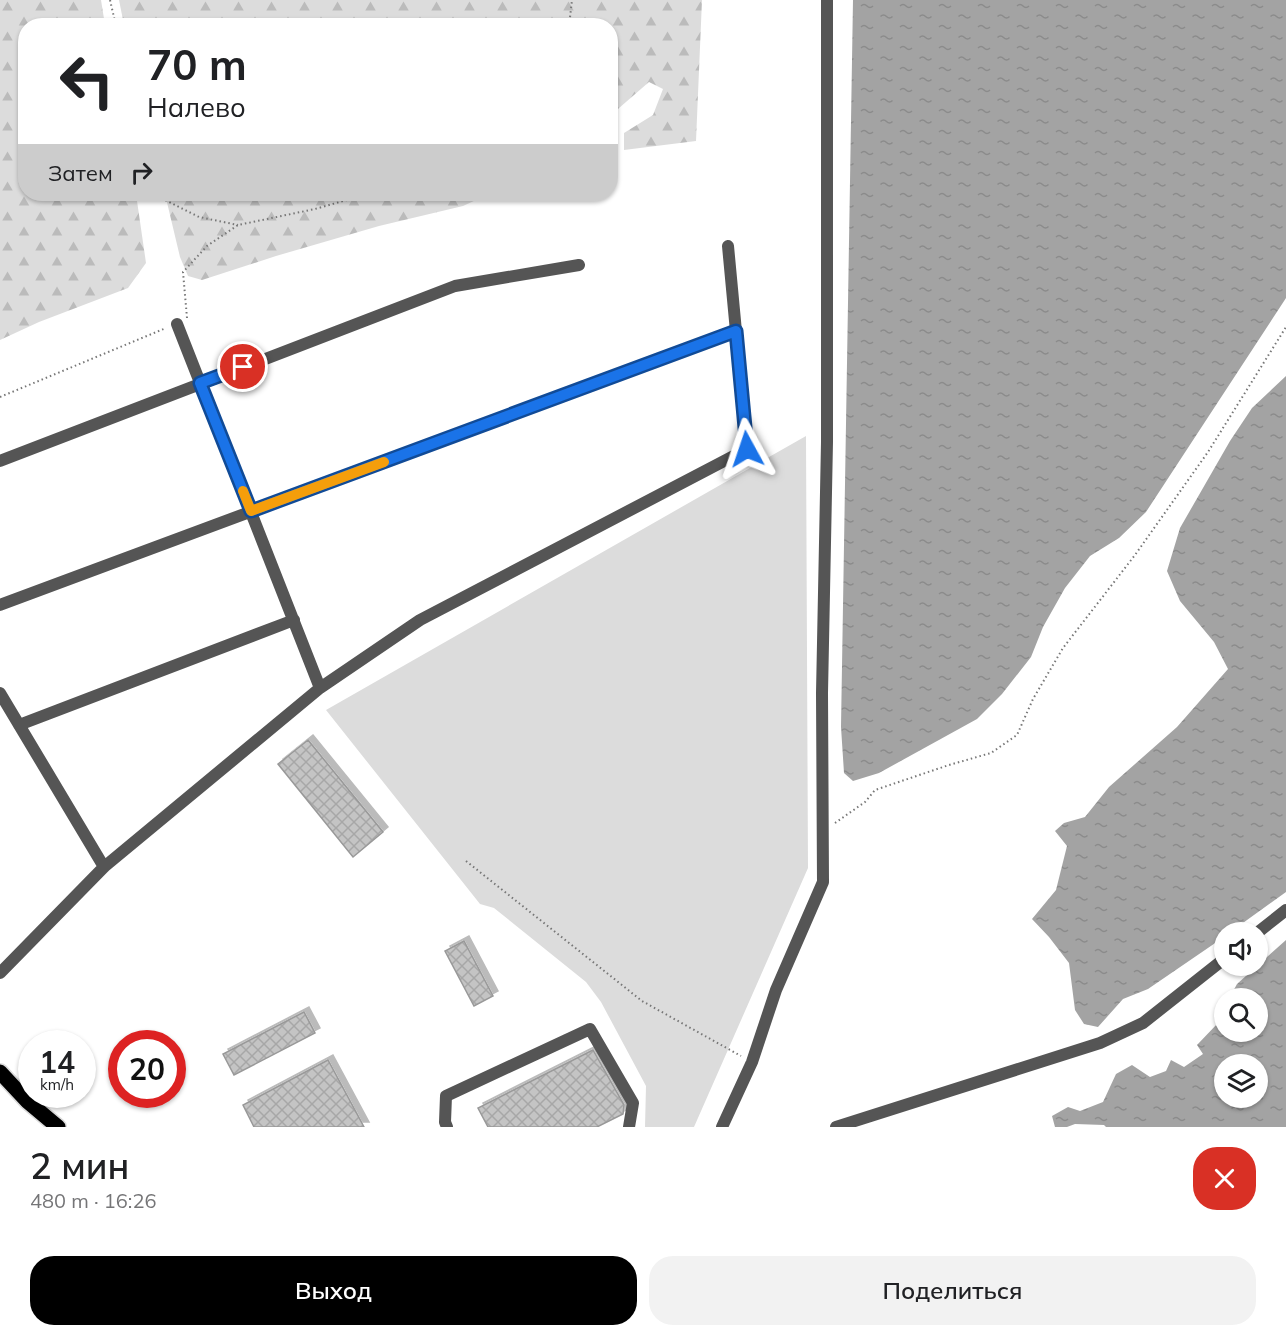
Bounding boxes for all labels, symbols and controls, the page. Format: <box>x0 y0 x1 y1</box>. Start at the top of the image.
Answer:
text: 70 m <box>147 38 247 91</box>
icon: left <box>48 42 126 120</box>
text: Налево <box>147 90 246 124</box>
icon: right <box>125 156 158 189</box>
text: Затем <box>48 159 113 187</box>
pin <box>217 341 268 392</box>
icon: arrive <box>226 350 259 383</box>
position arrow <box>715 417 779 481</box>
map controls <box>1214 922 1268 1108</box>
button: sound <box>1214 922 1268 976</box>
button: search <box>1214 988 1268 1042</box>
speed limit sign: 20 <box>108 1030 186 1108</box>
text: 14 <box>39 1043 75 1081</box>
button: layers <box>1214 1054 1268 1108</box>
text: km/h <box>40 1075 74 1094</box>
text: 2 мин <box>30 1143 129 1188</box>
button: close <box>1193 1147 1256 1210</box>
text: 480 m · 16:26 <box>30 1188 156 1213</box>
button: Выход <box>30 1256 637 1325</box>
button: Поделиться <box>649 1256 1256 1325</box>

